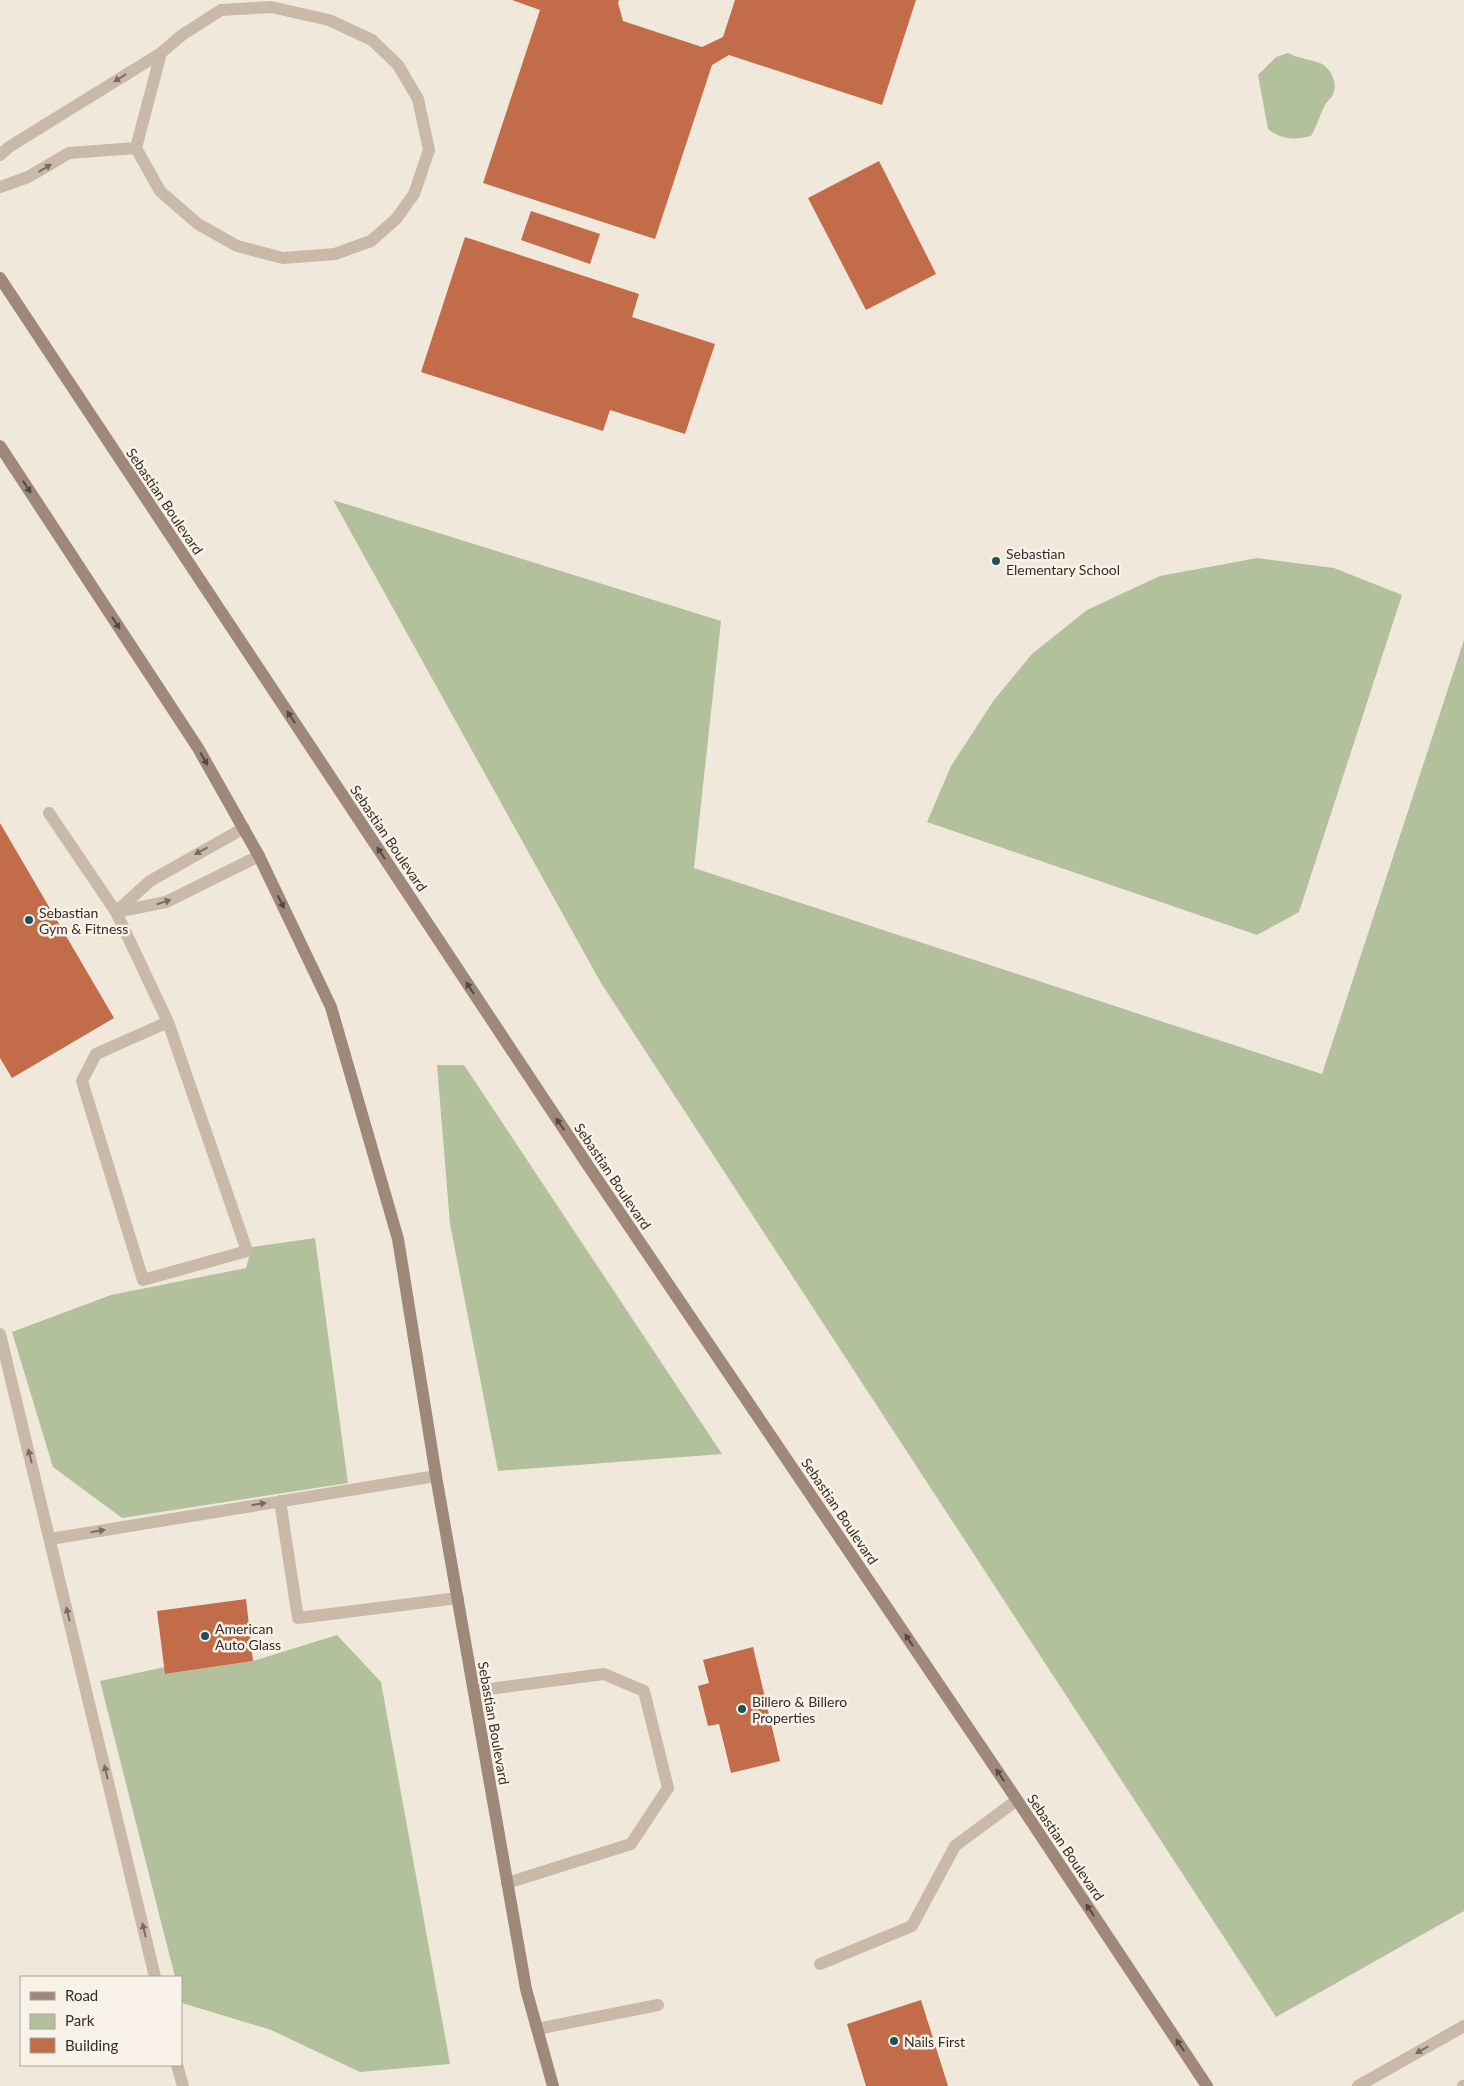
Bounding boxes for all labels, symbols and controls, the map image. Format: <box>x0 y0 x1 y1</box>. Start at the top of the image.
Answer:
one-way arrow <box>113 74 126 83</box>
one-way arrow <box>38 163 51 172</box>
street label: Sebastian Boulevard <box>123 445 207 557</box>
one-way arrow <box>22 480 32 494</box>
place label: Sebastian Elementary School <box>1006 545 1120 578</box>
marker: Sebastian Elementary School <box>990 555 1002 567</box>
one-way arrow <box>111 616 121 630</box>
one-way arrow <box>286 711 296 724</box>
one-way arrow <box>200 752 209 766</box>
street label: Sebastian Boulevard <box>347 782 431 894</box>
one-way arrow <box>376 846 385 859</box>
one-way arrow <box>194 847 208 855</box>
one-way arrow <box>277 895 285 910</box>
one-way arrow <box>157 897 172 905</box>
place label: Sebastian Gym & Fitness <box>39 904 128 937</box>
marker: Sebastian Gym & Fitness <box>23 914 35 926</box>
one-way arrow <box>466 981 475 995</box>
one-way arrow <box>555 1117 565 1130</box>
street label: Sebastian Boulevard <box>571 1120 655 1232</box>
one-way arrow <box>26 1448 34 1463</box>
street label: Sebastian Boulevard <box>798 1455 882 1567</box>
one-way arrow <box>251 1500 267 1508</box>
one-way arrow <box>91 1526 107 1534</box>
one-way arrow <box>64 1606 72 1621</box>
place label: American Auto Glass <box>215 1620 281 1653</box>
marker: American Auto Glass <box>199 1630 211 1642</box>
one-way arrow <box>904 1633 914 1647</box>
street label: Sebastian Boulevard <box>475 1660 513 1786</box>
place label: Billero & Billero Properties <box>752 1693 847 1726</box>
marker: Billero & Billero Properties <box>736 1703 748 1715</box>
one-way arrow <box>102 1764 110 1779</box>
one-way arrow <box>995 1768 1005 1781</box>
street label: Sebastian Boulevard <box>1024 1791 1108 1903</box>
one-way arrow <box>1085 1903 1095 1917</box>
one-way arrow <box>140 1922 148 1937</box>
legend <box>20 1976 182 2066</box>
text: Road <box>65 1986 98 2004</box>
text: Park <box>65 2011 95 2029</box>
place label: Nails First <box>904 2033 965 2050</box>
marker: Nails First <box>888 2035 900 2047</box>
text: Building <box>65 2036 118 2054</box>
one-way arrow <box>1175 2039 1185 2052</box>
one-way arrow <box>1414 2046 1429 2054</box>

